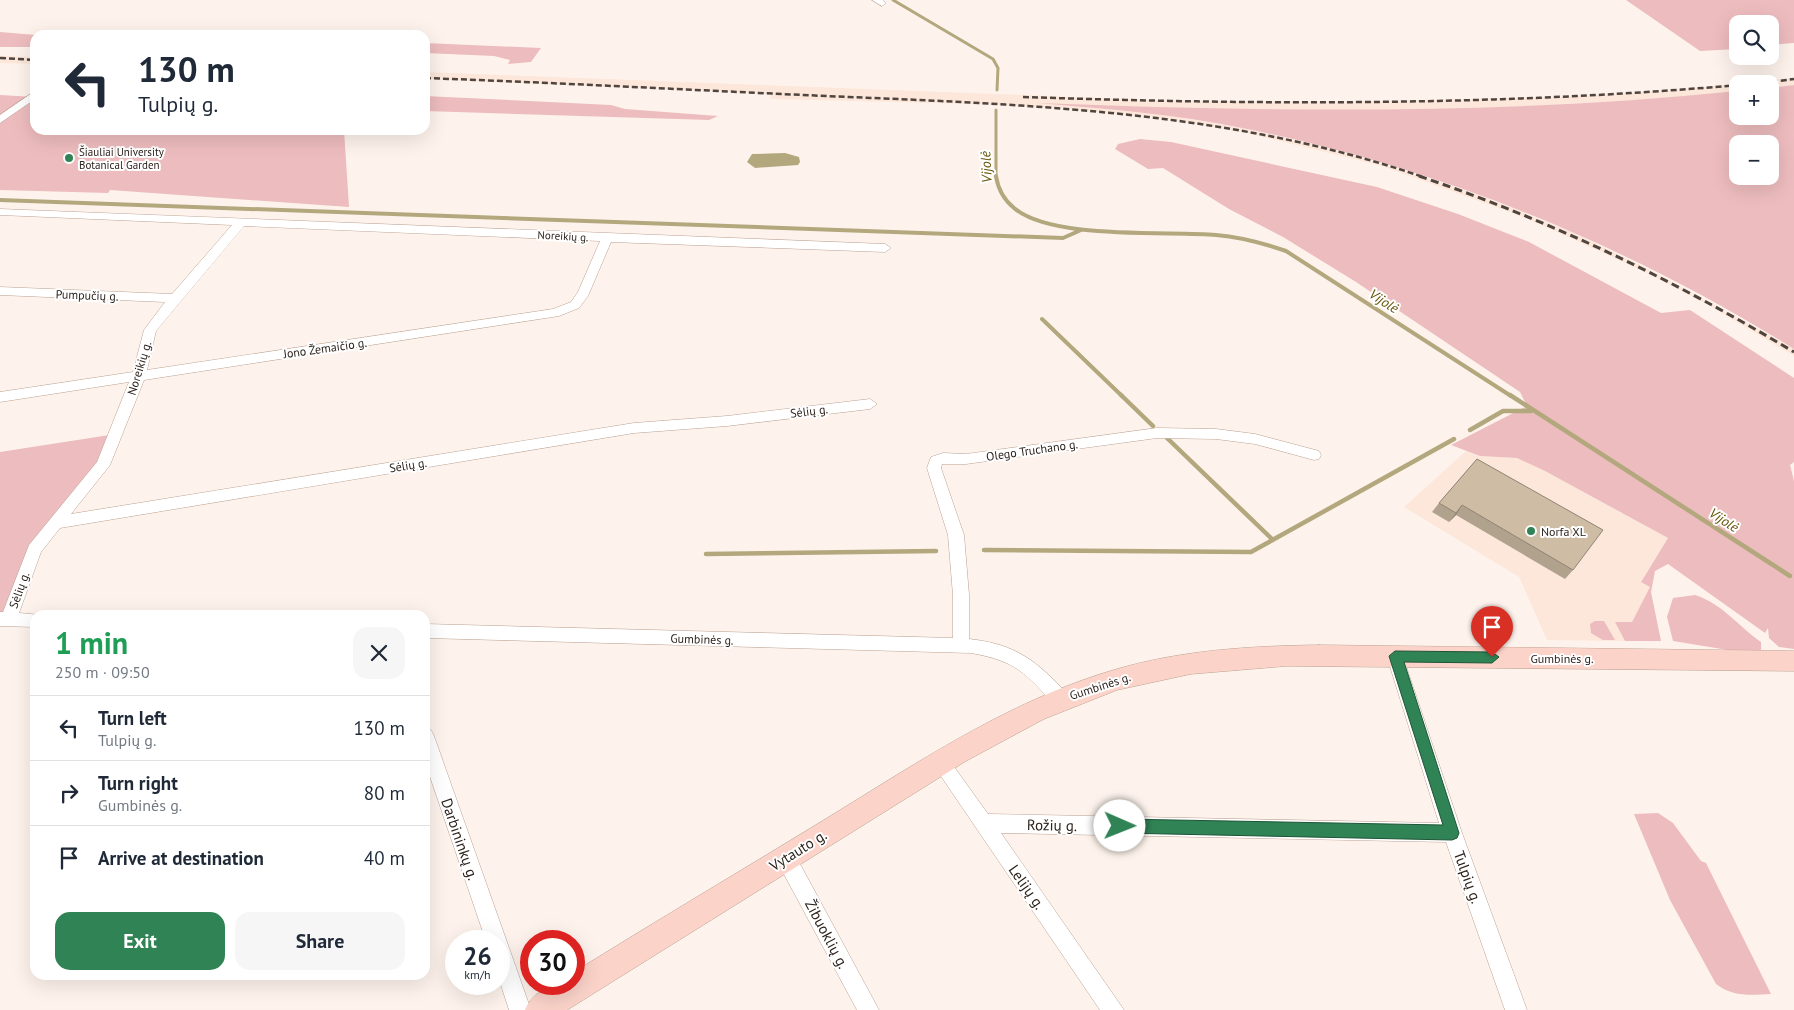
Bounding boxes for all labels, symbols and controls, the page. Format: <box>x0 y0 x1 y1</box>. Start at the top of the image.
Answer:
map controls <box>1729 15 1779 185</box>
button: search <box>1729 15 1779 65</box>
text: 130 m <box>138 46 235 92</box>
icon: left <box>55 50 120 115</box>
button: + <box>1729 75 1779 125</box>
text: Tulpių g. <box>138 90 218 118</box>
button: − <box>1729 135 1779 185</box>
place label: Šiauliai University Botanical Garden <box>79 145 165 172</box>
water label: Vijolė <box>976 150 996 183</box>
marker: Šiauliai University Botanical Garden <box>63 152 75 164</box>
street label: Noreikių g. <box>537 228 589 244</box>
water label: Vijolė <box>1366 285 1403 318</box>
street label: Pumpučių g. <box>55 286 119 304</box>
street label: Jono Žemaičio g. <box>281 335 368 361</box>
street label: Noreikių g. <box>124 339 154 397</box>
street label: Sėlių g. <box>789 401 829 421</box>
street label: Olego Truchano g. <box>985 436 1079 464</box>
street label: Sėlių g. <box>388 455 428 475</box>
water label: Vijolė <box>1706 504 1743 537</box>
place label: Norfa XL <box>1541 524 1586 539</box>
marker: Norfa XL <box>1525 525 1537 537</box>
street label: Sėlių g. <box>5 570 33 610</box>
pin <box>1471 606 1513 657</box>
icon: arrive <box>1478 613 1506 641</box>
text: 1 min <box>55 623 128 662</box>
button: close <box>353 627 405 679</box>
street label: Gumbinės g. <box>670 630 734 648</box>
street label: Gumbinės g. <box>1530 651 1594 666</box>
text: 250 m · 09:50 <box>55 662 150 682</box>
street label: Gumbinės g. <box>1068 669 1132 703</box>
text: Turn left <box>98 706 167 730</box>
icon: left <box>55 714 83 742</box>
text: 130 m <box>353 716 405 740</box>
text: Tulpių g. <box>98 730 156 750</box>
text: Turn right <box>98 771 178 795</box>
icon: right <box>55 779 83 807</box>
text: 80 m <box>364 781 405 805</box>
text: Gumbinės g. <box>98 795 182 815</box>
street label: Darbininkų g. <box>437 796 483 882</box>
position arrow <box>1093 799 1145 851</box>
street label: Rožių g. <box>1027 815 1077 835</box>
street label: Vytauto g. <box>765 825 830 876</box>
icon: arrive <box>55 844 83 872</box>
text: Arrive at destination <box>98 846 264 870</box>
text: 40 m <box>364 846 405 870</box>
street label: Tulpių g. <box>1450 848 1486 906</box>
street label: Lelijų g. <box>1005 861 1049 913</box>
street label: Žibuoklių g. <box>801 896 853 972</box>
button: Exit <box>55 912 225 970</box>
button: Share <box>235 912 405 970</box>
speed limit sign: 30 <box>520 930 585 995</box>
text: 26 <box>463 940 492 972</box>
text: km/h <box>464 967 491 982</box>

